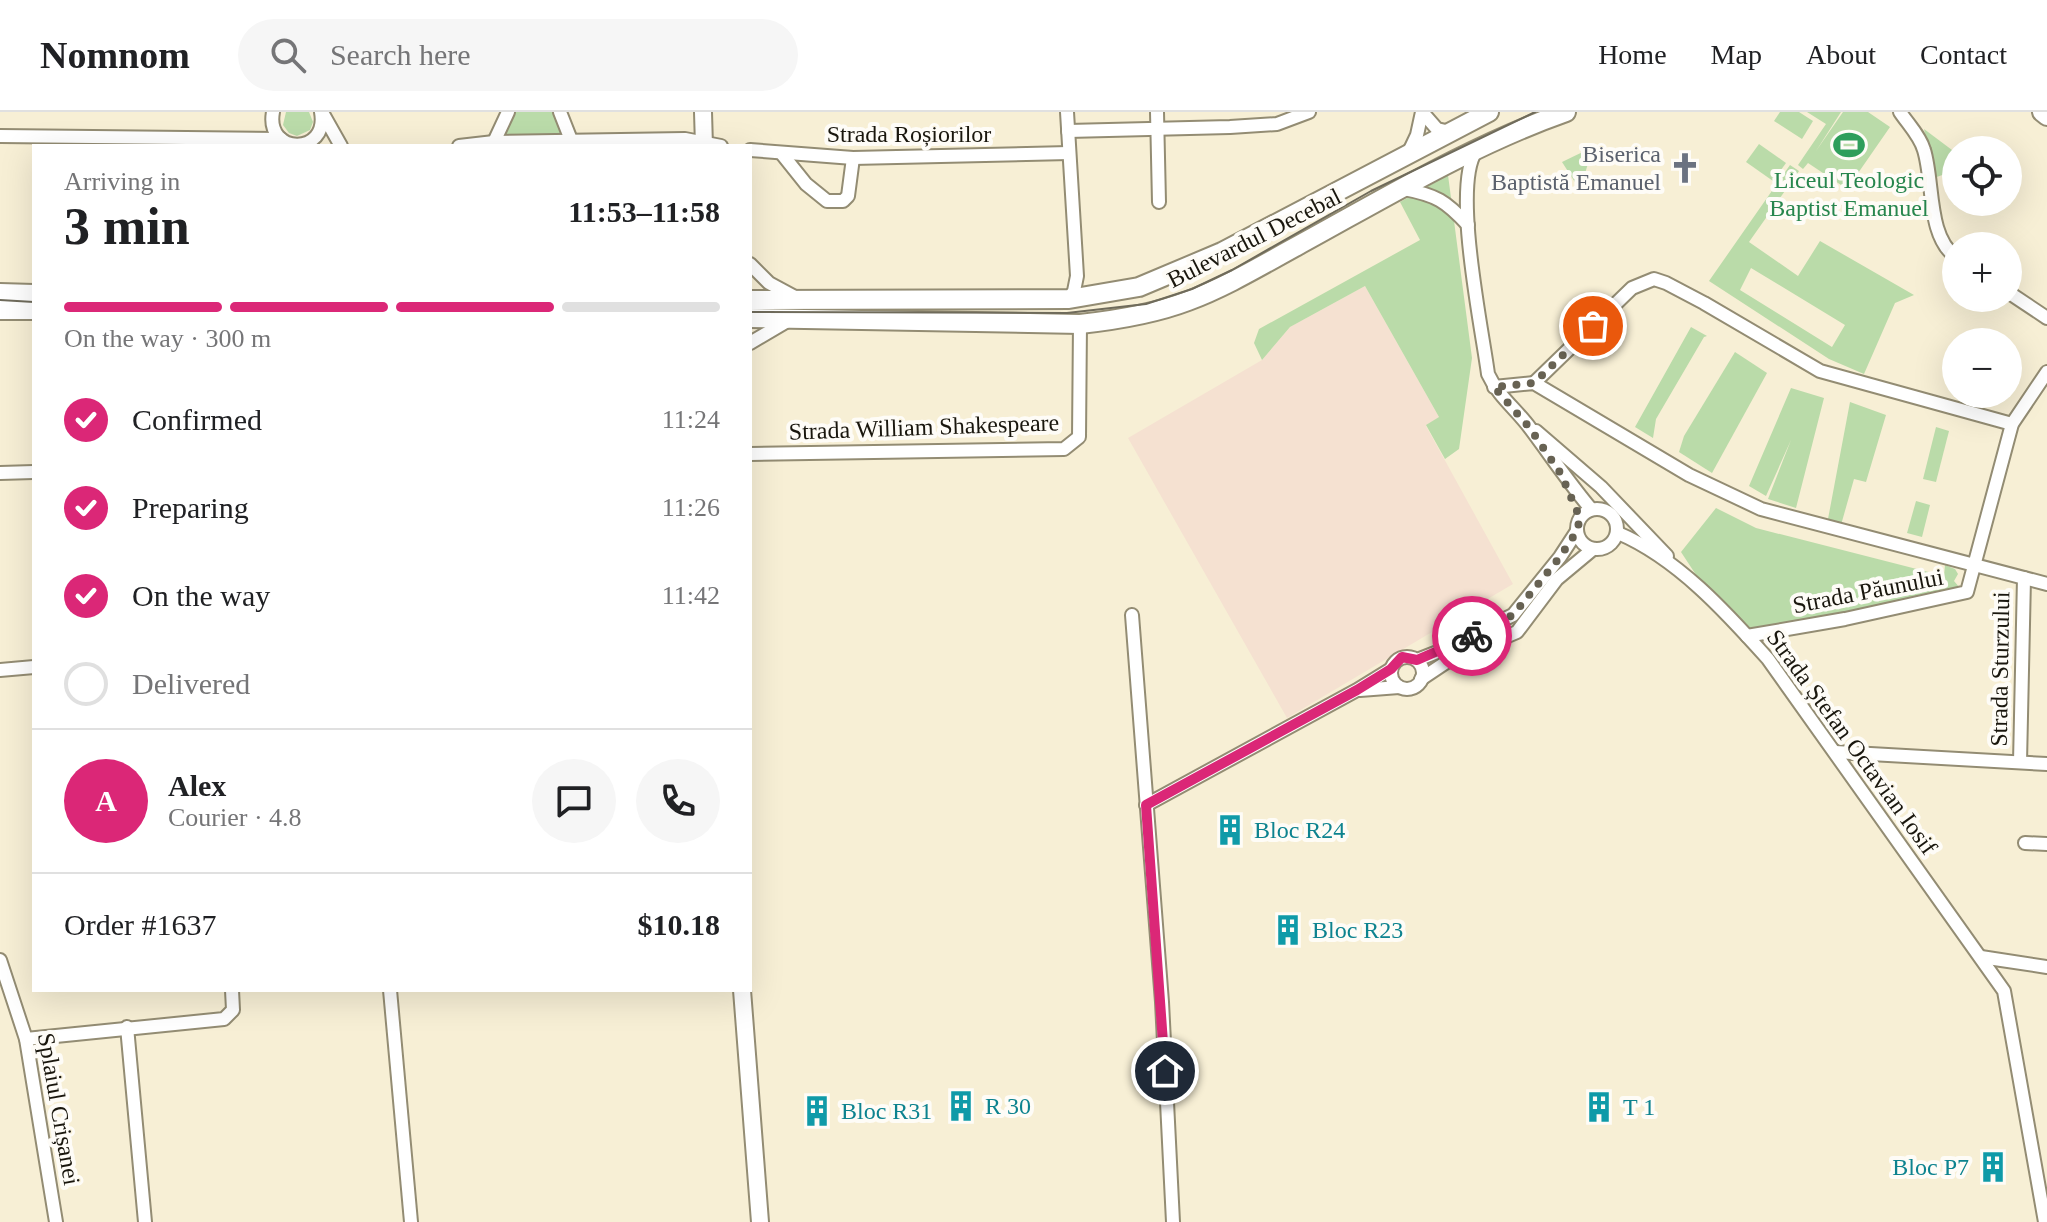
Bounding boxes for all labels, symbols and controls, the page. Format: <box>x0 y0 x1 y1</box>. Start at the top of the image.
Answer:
search box <box>238 19 798 91</box>
icon: search <box>266 33 310 77</box>
text: Nomnom <box>40 34 190 76</box>
text: Search here <box>330 38 471 71</box>
text: Home <box>1598 39 1667 70</box>
text: Map <box>1711 39 1762 70</box>
text: About <box>1806 39 1876 70</box>
text: Contact <box>1920 39 2007 70</box>
street label: Strada Roșiorilor <box>827 121 991 147</box>
sports icon: Liceul Teologic Baptist Emanuel <box>1832 128 1866 162</box>
map controls <box>1942 136 2022 408</box>
button: locate <box>1942 136 2022 216</box>
place label: Biserica Baptistă Emanuel <box>1491 141 1661 195</box>
church icon: Biserica Baptistă Emanuel <box>1668 151 1702 185</box>
text: Arriving in <box>64 167 180 196</box>
place label: Liceul Teologic Baptist Emanuel <box>1769 167 1929 221</box>
street label: Bulevardul Decebal <box>1163 183 1345 293</box>
text: 11:53–11:58 <box>568 195 720 228</box>
text: 3 min <box>64 198 190 255</box>
button: + <box>1942 232 2022 312</box>
pin <box>1559 292 1627 360</box>
icon: bag <box>1571 304 1615 348</box>
text: On the way · 300 m <box>64 324 271 353</box>
button: − <box>1942 328 2022 408</box>
icon: check <box>64 398 108 442</box>
text: Confirmed <box>132 403 262 436</box>
text: 11:24 <box>662 405 720 434</box>
street label: Strada William Shakespeare <box>788 409 1060 445</box>
icon: check <box>64 486 108 530</box>
text: Preparing <box>132 491 249 524</box>
text: 11:26 <box>662 493 720 522</box>
street label: Strada Păunului <box>1791 564 1946 618</box>
icon: check <box>64 574 108 618</box>
text: On the way <box>132 579 270 612</box>
text: 11:42 <box>662 581 720 610</box>
street label: Strada Sturzului <box>1986 591 2014 747</box>
courier <box>1432 596 1512 676</box>
icon: bike <box>1450 614 1494 658</box>
street label: Strada Ștefan Octavian Iosif <box>1762 625 1942 859</box>
text: Delivered <box>132 667 250 700</box>
button: chat <box>532 759 616 843</box>
button: phone <box>636 759 720 843</box>
text: Alex <box>168 769 226 802</box>
text: A <box>95 784 117 817</box>
text: Courier · 4.8 <box>168 803 302 832</box>
building icon: Bloc R24 <box>1213 813 1247 847</box>
place label: Bloc R24 <box>1254 817 1345 843</box>
text: Order #1637 <box>64 908 216 941</box>
text: $10.18 <box>638 908 720 941</box>
building icon: Bloc R23 <box>1271 913 1305 947</box>
place label: Bloc R23 <box>1312 917 1403 943</box>
street label: Splaiul Crișanei <box>33 1031 85 1187</box>
pin <box>1131 1037 1199 1105</box>
icon: home <box>1143 1049 1187 1093</box>
building icon: R 30 <box>944 1089 978 1123</box>
building icon: T 1 <box>1582 1090 1616 1124</box>
place label: R 30 <box>985 1093 1031 1119</box>
building icon: Bloc R31 <box>800 1094 834 1128</box>
place label: T 1 <box>1623 1094 1655 1120</box>
place label: Bloc R31 <box>841 1098 932 1124</box>
building icon: Bloc P7 <box>1976 1150 2010 1184</box>
place label: Bloc P7 <box>1892 1154 1969 1180</box>

